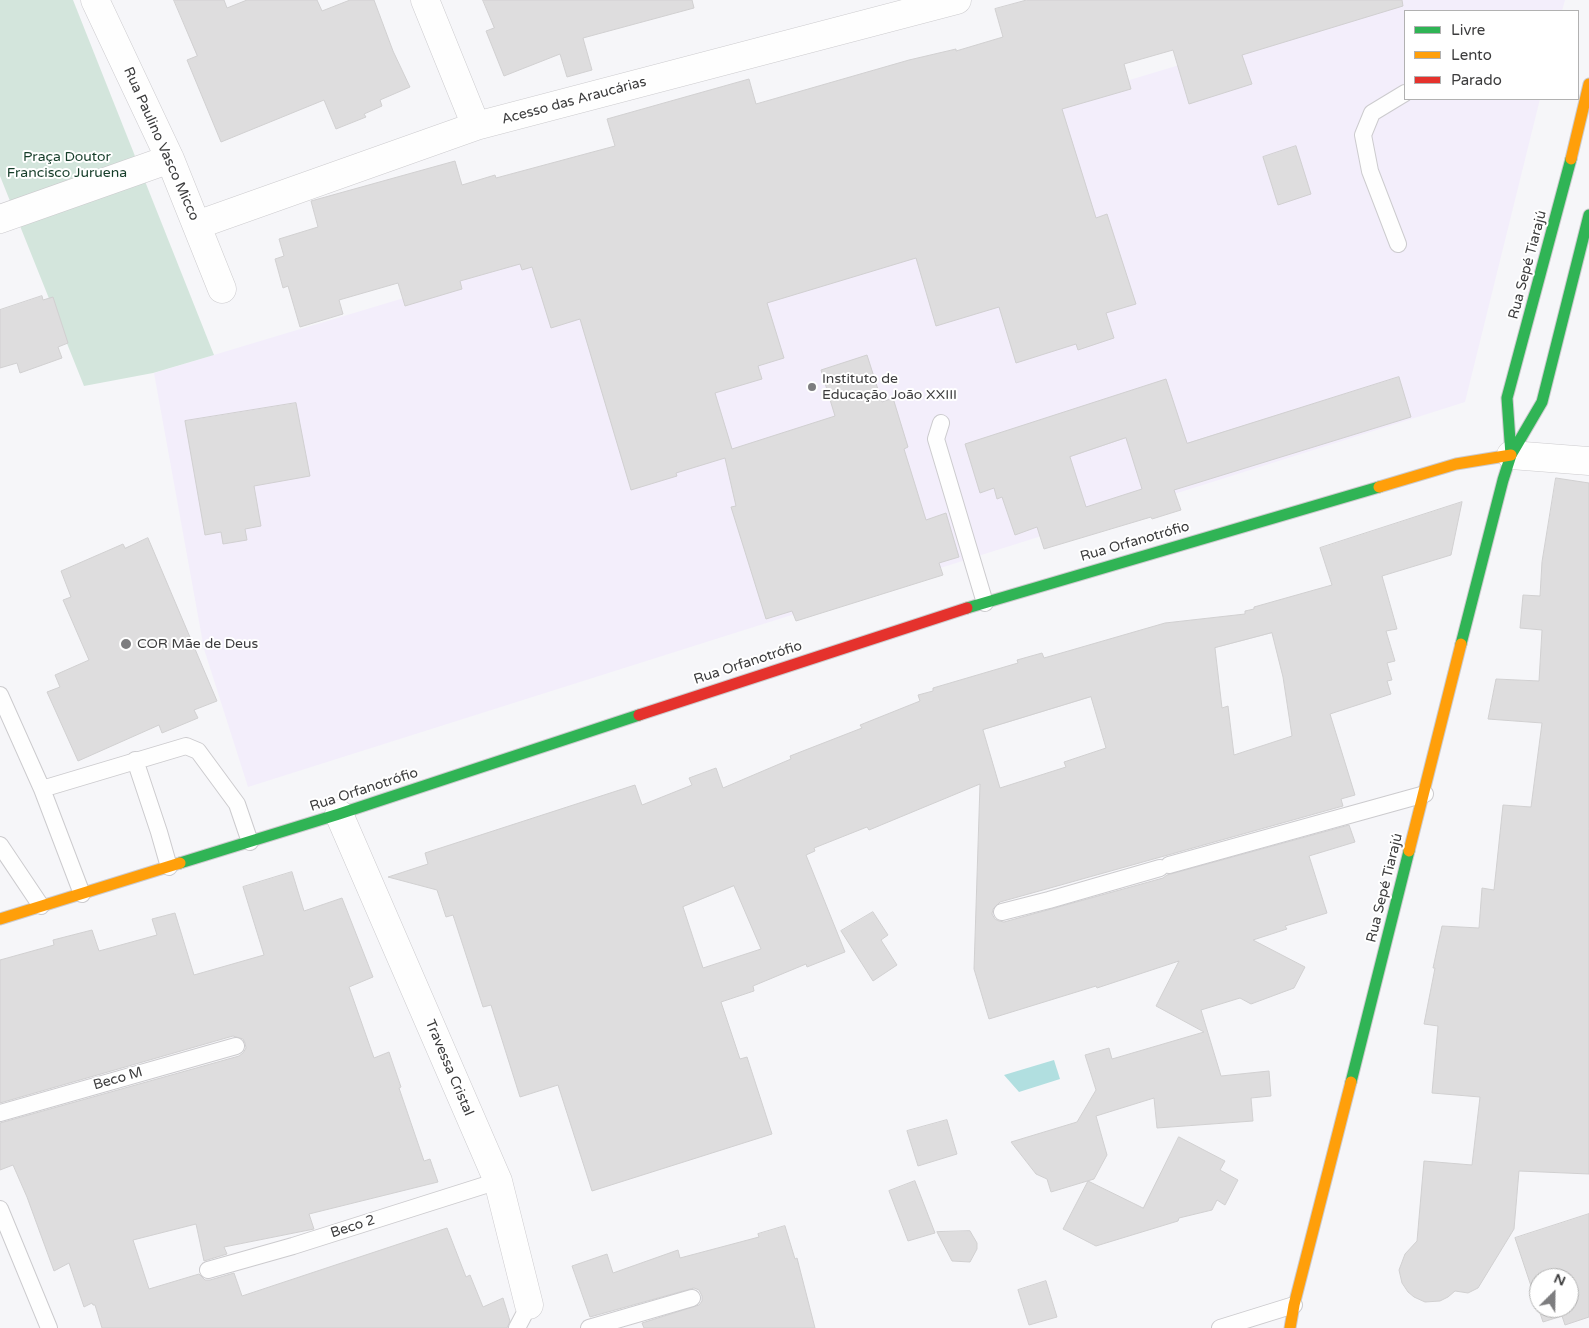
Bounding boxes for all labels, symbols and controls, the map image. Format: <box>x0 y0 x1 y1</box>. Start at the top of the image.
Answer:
legend <box>1404 10 1579 100</box>
text: Livre <box>1451 21 1485 39</box>
text: Lento <box>1451 46 1492 64</box>
street label: Rua Paulino Vasco Micco <box>120 65 202 223</box>
text: Parado <box>1451 71 1502 89</box>
street label: Acesso das Araucárias <box>500 74 648 128</box>
park label: Praça Doutor Francisco Juruena <box>7 149 127 182</box>
street label: Rua Sepé Tiarajú <box>1505 209 1551 321</box>
place label: Instituto de Educação João XXIII <box>822 371 957 404</box>
marker: Instituto de Educação João XXIII <box>806 381 818 393</box>
street label: Rua Orfanotrófio <box>1078 518 1192 566</box>
place label: COR Mãe de Deus <box>137 636 258 652</box>
marker: COR Mãe de Deus <box>119 637 133 651</box>
street label: Rua Orfanotrófio <box>692 638 804 688</box>
street label: Rua Orfanotrófio <box>308 765 420 815</box>
street label: Rua Sepé Tiarajú <box>1363 832 1407 944</box>
street label: Travessa Cristal <box>421 1017 477 1119</box>
street label: Beco M <box>91 1064 145 1094</box>
street label: Beco 2 <box>329 1212 377 1242</box>
north arrow <box>1529 1268 1579 1318</box>
text: N <box>1551 1270 1568 1290</box>

